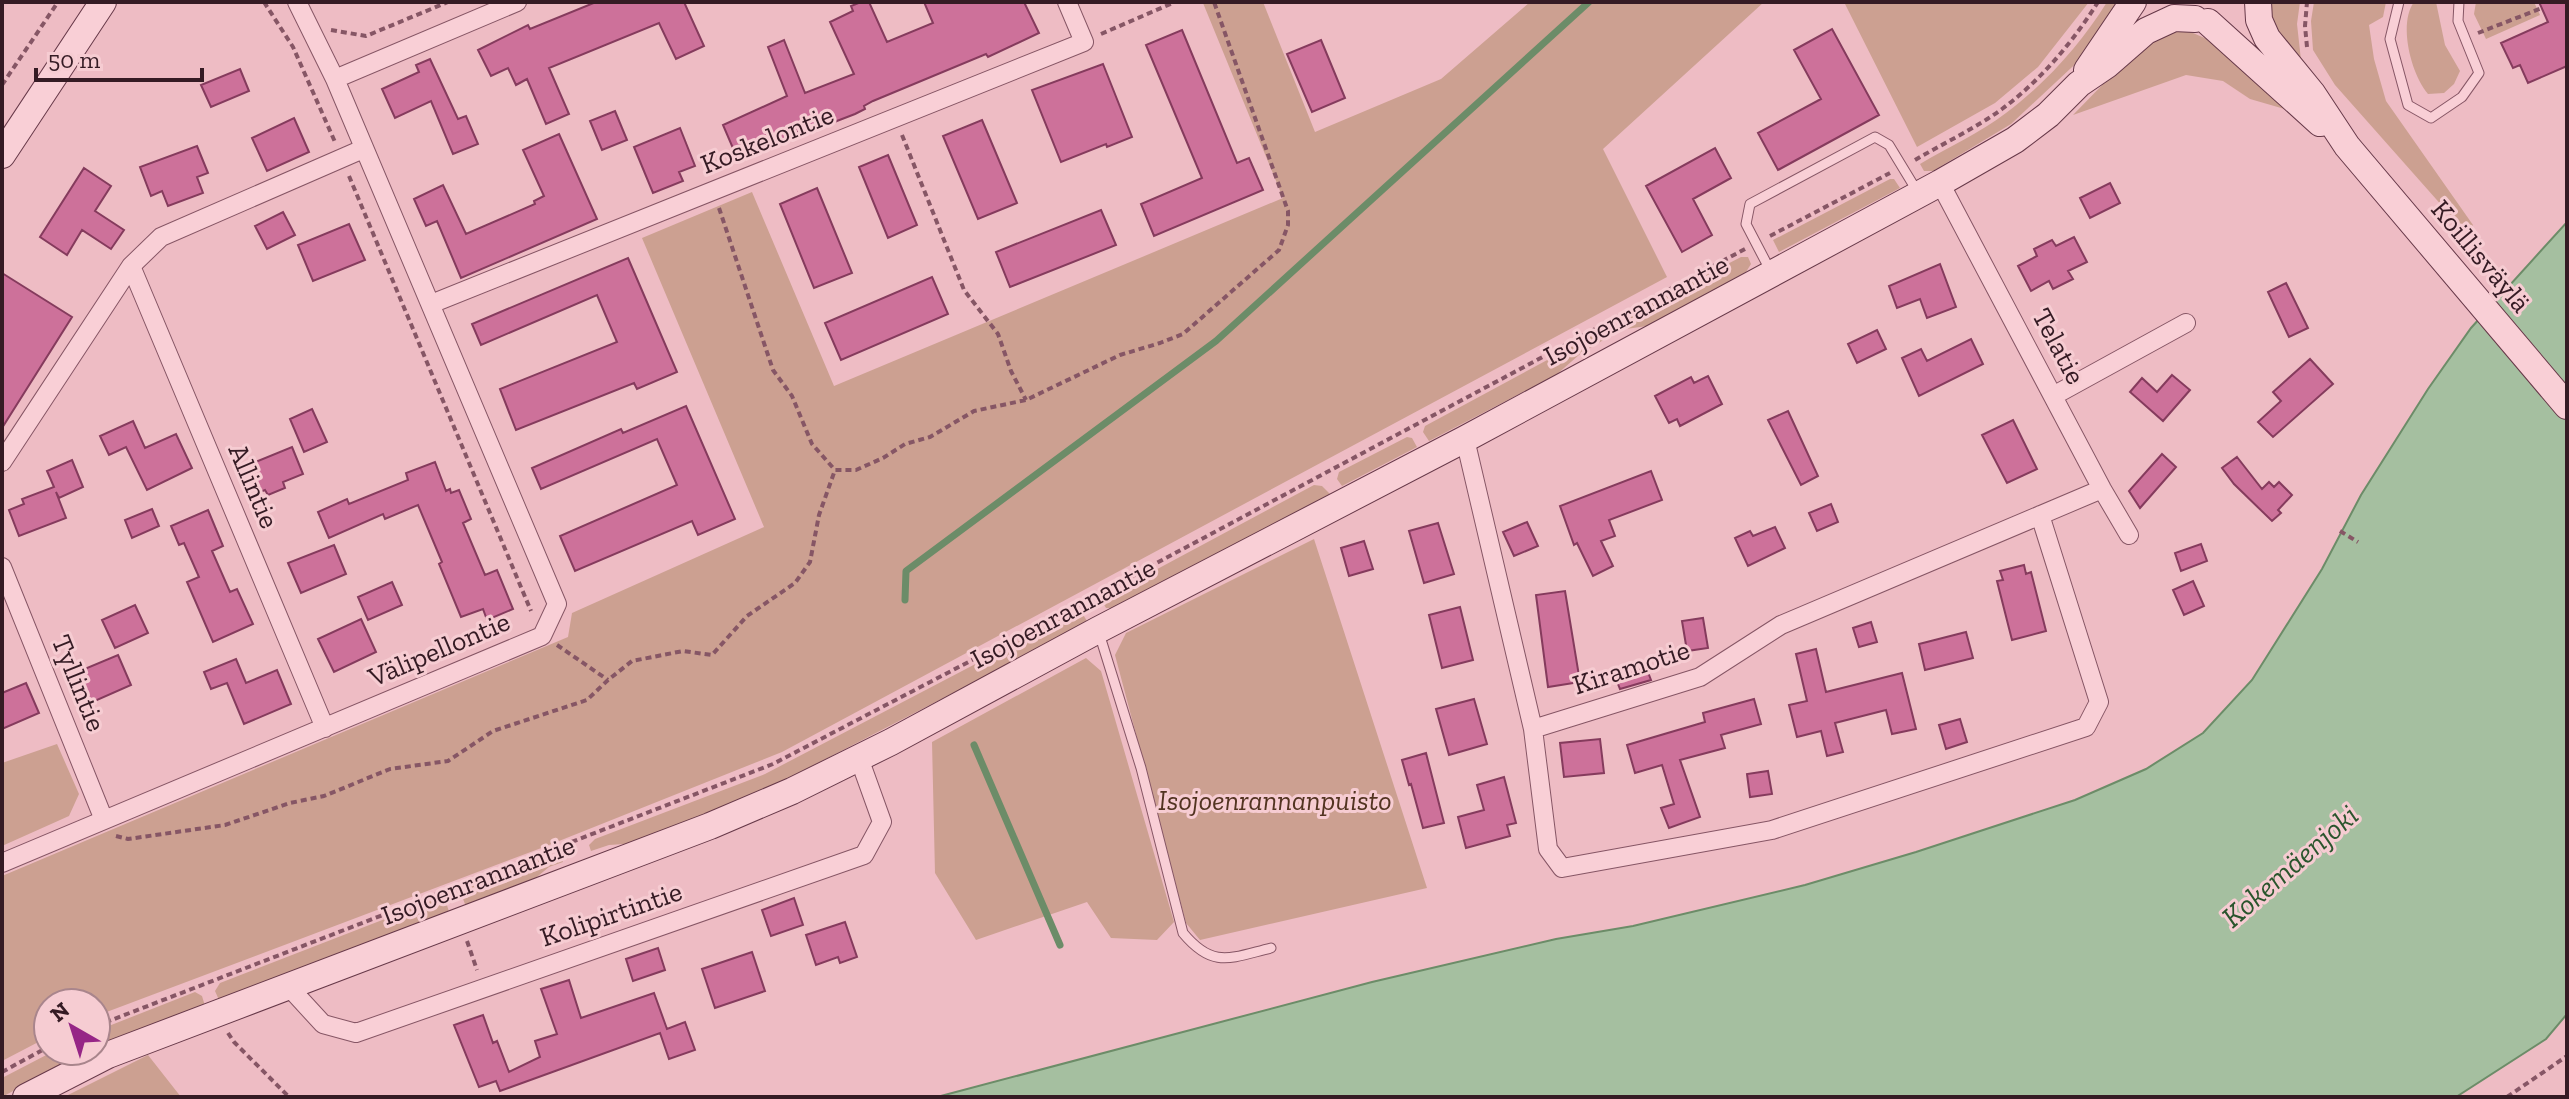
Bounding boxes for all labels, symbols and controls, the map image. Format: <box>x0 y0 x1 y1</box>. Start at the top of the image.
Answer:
scale bar <box>36 32 202 82</box>
text: 50 m <box>48 45 101 74</box>
street label: Koskelontie <box>696 97 838 181</box>
street label: Koillisväylä <box>2424 193 2538 319</box>
street label: Isojoenrannantie <box>1538 247 1734 373</box>
street label: Telatie <box>2025 302 2093 390</box>
street label: Allintie <box>222 439 286 533</box>
street label: Isojoenrannantie <box>965 550 1161 676</box>
street label: Välipellontie <box>362 604 515 694</box>
street label: Tyllintie <box>45 630 113 736</box>
street label: Kiramotie <box>1568 633 1694 701</box>
park label: Isojoenrannanpuisto <box>1158 784 1392 817</box>
water label: Kokemäenjoki <box>2214 797 2366 935</box>
street label: Isojoenrannantie <box>377 828 579 932</box>
street label: Kolipirtintie <box>536 874 686 954</box>
north arrow <box>32 987 112 1067</box>
text: N <box>45 996 75 1028</box>

